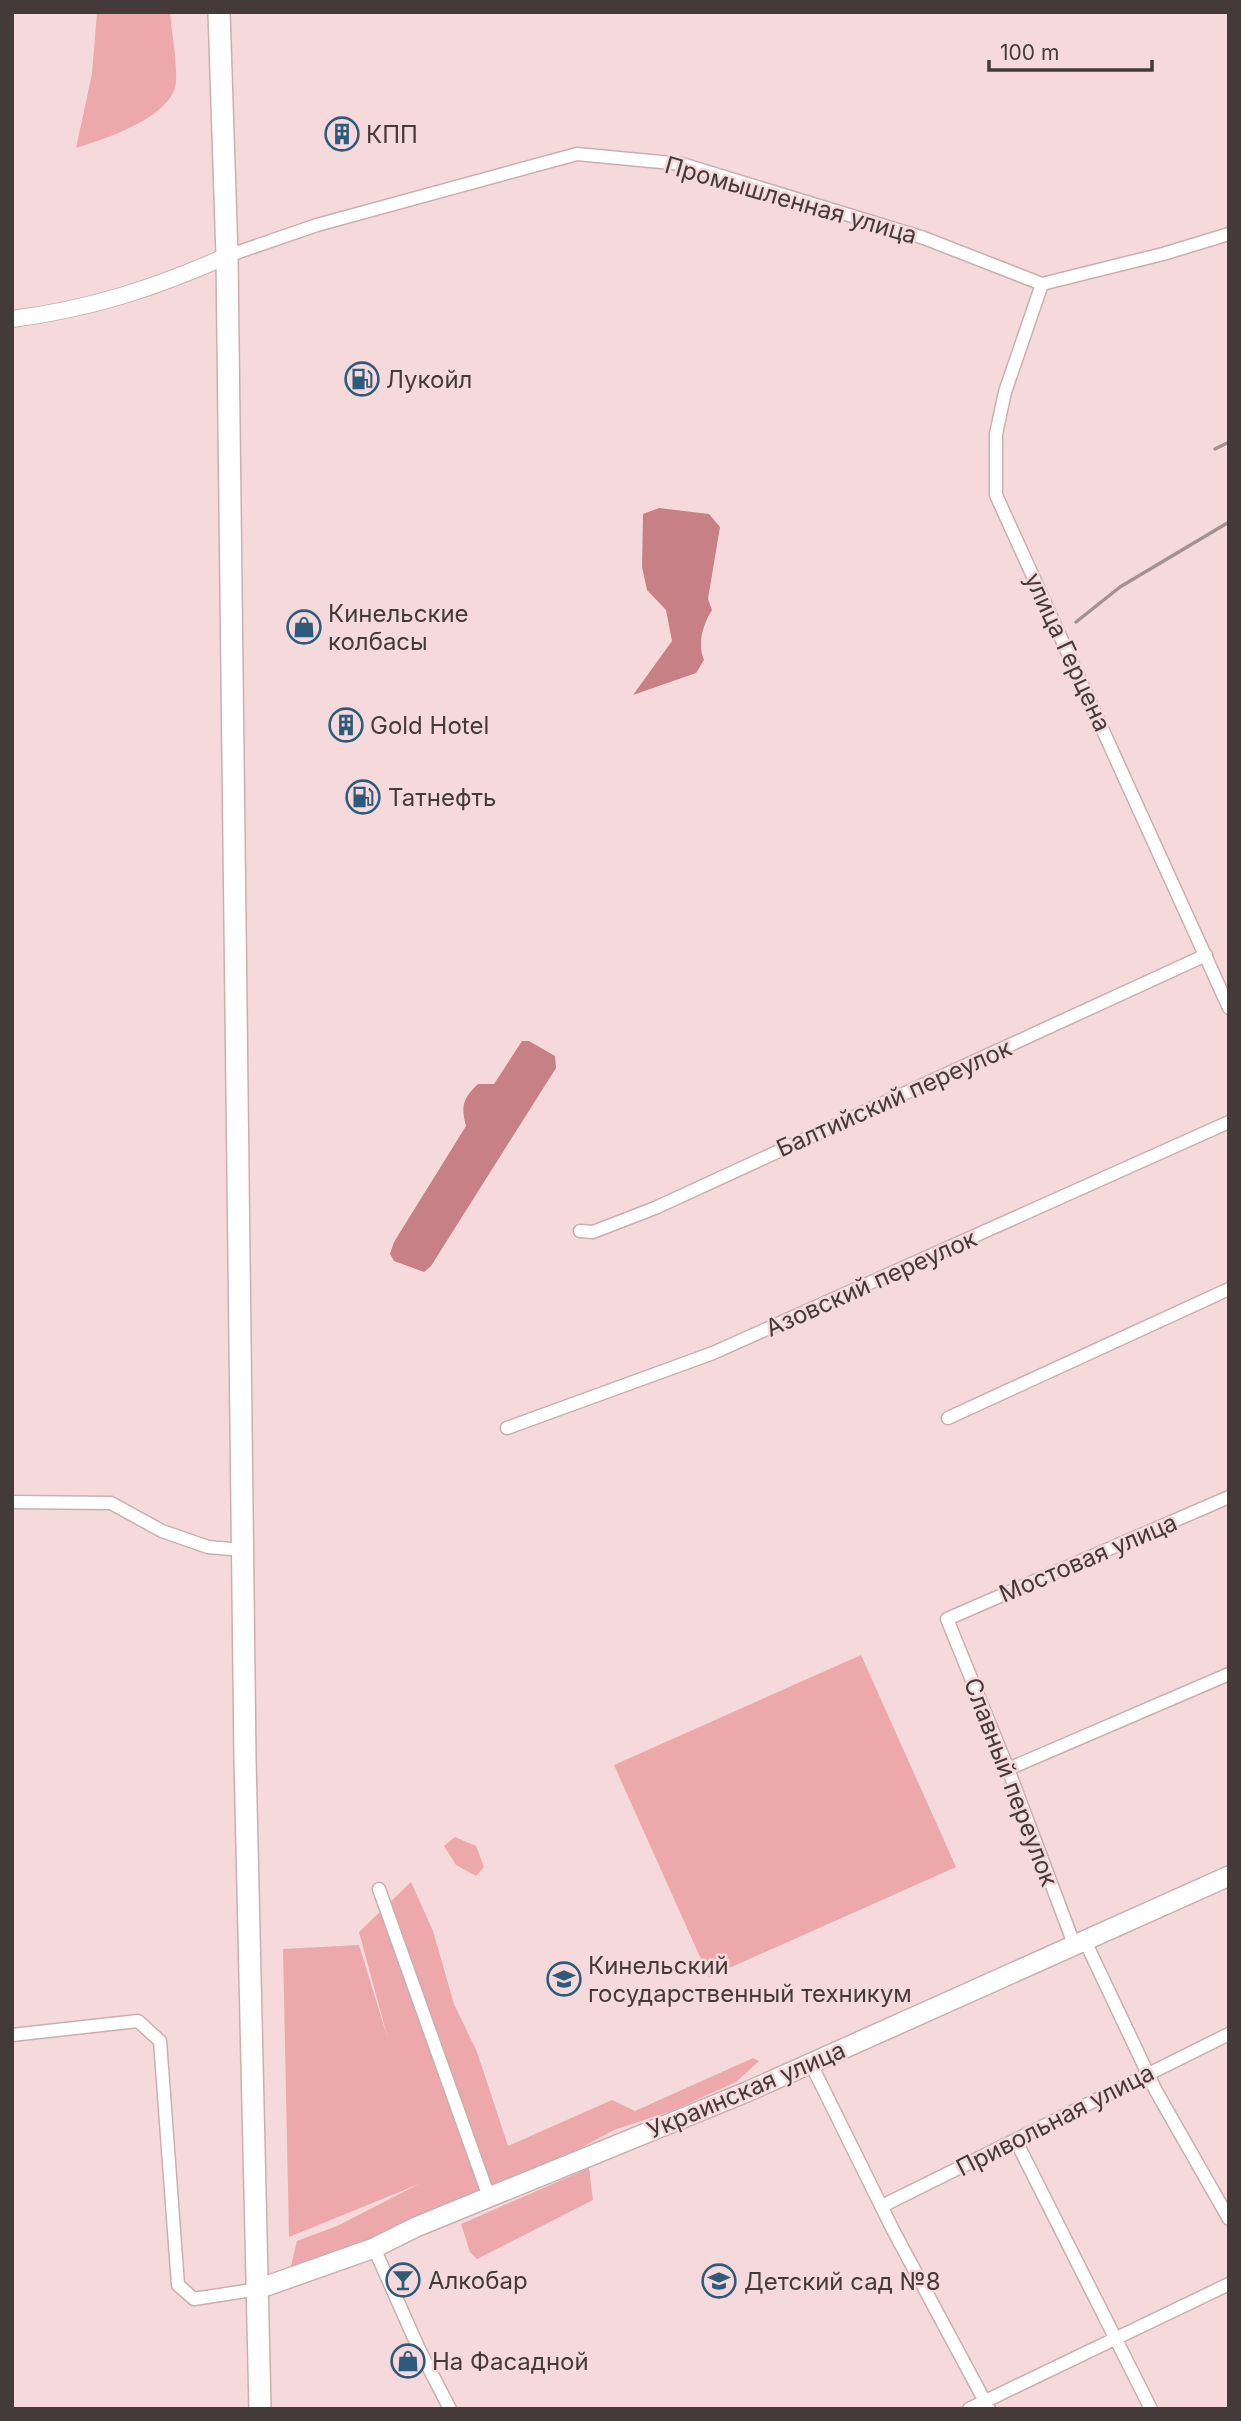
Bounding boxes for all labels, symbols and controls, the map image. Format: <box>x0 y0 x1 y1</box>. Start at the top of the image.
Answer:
scale bar <box>989 28 1152 72</box>
text: 100 m <box>1000 40 1059 65</box>
building icon: КПП <box>323 115 361 153</box>
place label: КПП <box>366 120 418 149</box>
street label: Промышленная улица <box>662 150 920 250</box>
fuel station icon: Лукойл <box>343 360 381 398</box>
place label: Лукойл <box>386 365 472 394</box>
street label: улица Герцена <box>1019 568 1117 736</box>
place label: Кинельские колбасы <box>328 599 469 656</box>
shop icon: Кинельские колбасы <box>285 608 323 646</box>
building icon: Gold Hotel <box>327 706 365 744</box>
place label: Gold Hotel <box>370 711 489 740</box>
fuel station icon: Татнефть <box>344 778 382 816</box>
place label: Татнефть <box>388 783 496 812</box>
street label: Балтийский переулок <box>772 1033 1016 1163</box>
street label: Азовский переулок <box>761 1223 981 1343</box>
street label: Мостовая улица <box>995 1507 1181 1609</box>
street label: Славный переулок <box>958 1674 1064 1890</box>
place label: Кинельский государственный техникум <box>588 1951 912 2008</box>
school or university icon: Кинельский государственный техникум <box>545 1960 583 1998</box>
street label: Украинская улица <box>643 2035 849 2145</box>
street label: Привольная улица <box>951 2058 1159 2182</box>
bar icon: Алкобар <box>384 2261 422 2299</box>
school or university icon: Детский сад №8 <box>700 2262 738 2300</box>
place label: Алкобар <box>428 2266 528 2295</box>
place label: Детский сад №8 <box>744 2267 941 2296</box>
shop icon: На Фасадной <box>389 2342 427 2380</box>
place label: На Фасадной <box>432 2347 589 2376</box>

